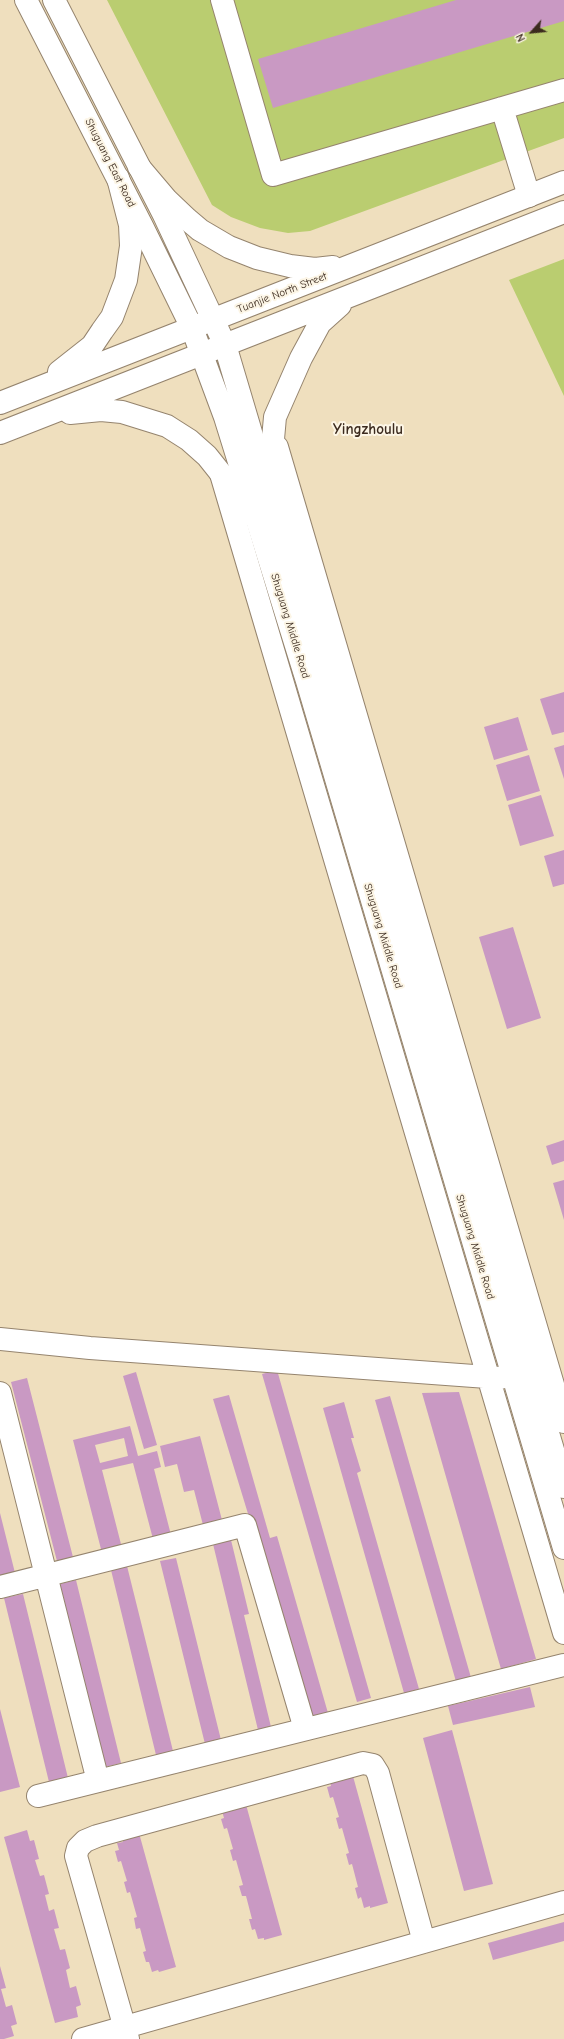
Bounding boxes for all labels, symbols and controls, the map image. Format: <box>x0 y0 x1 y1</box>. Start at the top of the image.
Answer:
north arrow <box>512 12 552 52</box>
text: N <box>513 32 528 44</box>
street label: Shuguang East Road <box>82 116 138 210</box>
street label: Tuanjie North Street <box>235 270 329 316</box>
district label: Yingzhoulu <box>333 421 403 439</box>
street label: Shuguang Middle Road <box>268 572 312 680</box>
street label: Shuguang Middle Road <box>361 882 405 990</box>
street label: Shuguang Middle Road <box>453 1193 497 1301</box>

